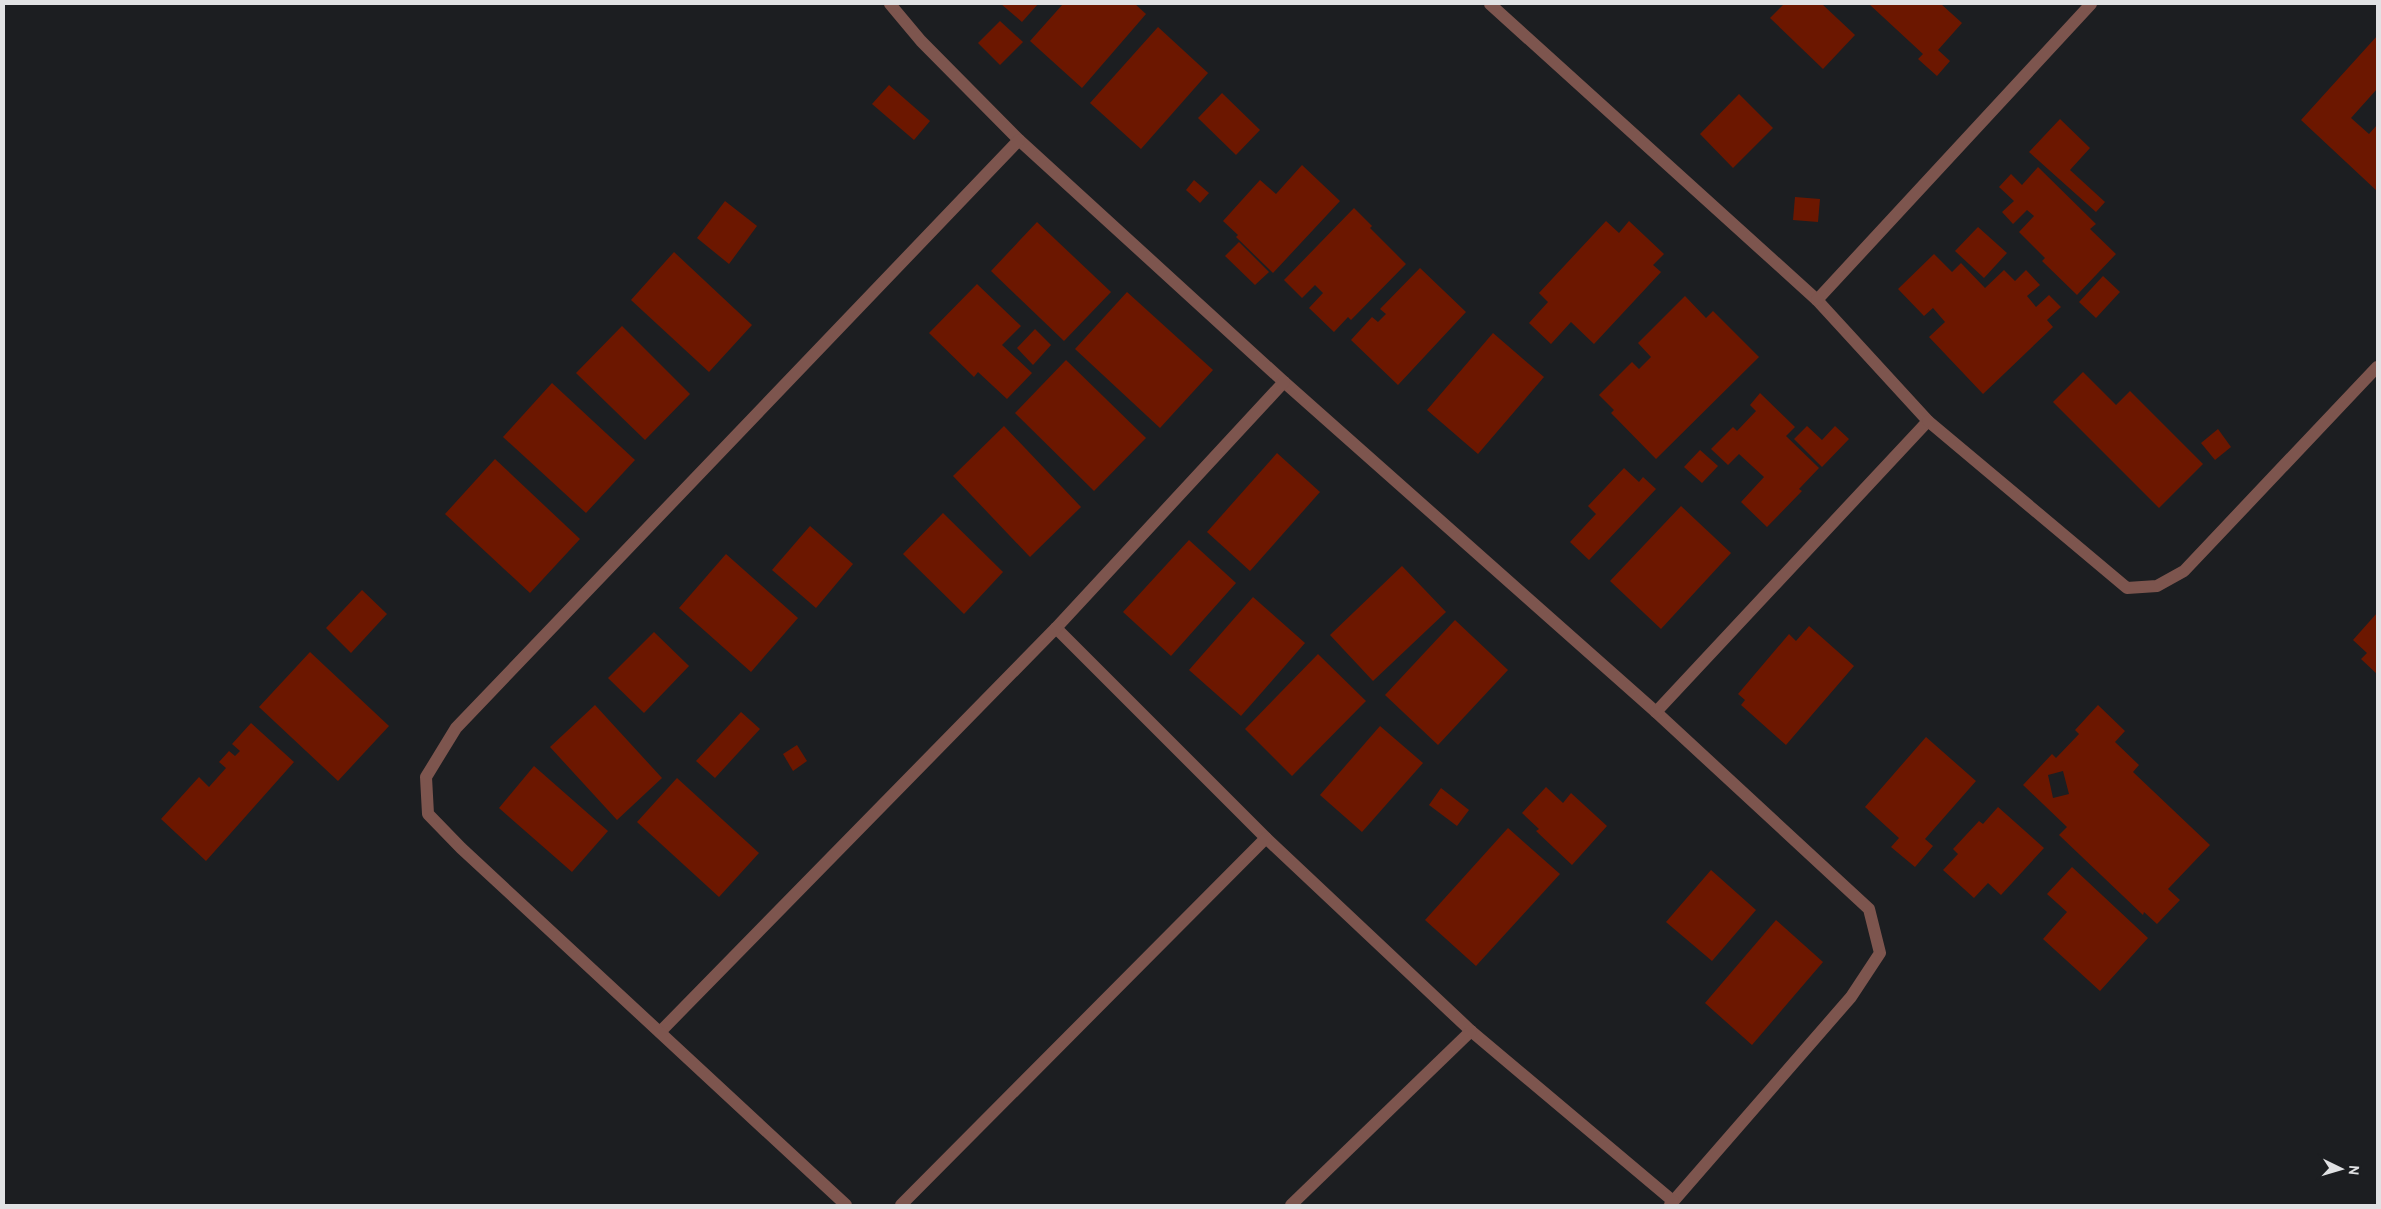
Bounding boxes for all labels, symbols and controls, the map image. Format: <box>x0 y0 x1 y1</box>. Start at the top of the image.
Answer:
north arrow <box>2316 1144 2366 1194</box>
text: N <box>2344 1164 2361 1176</box>

